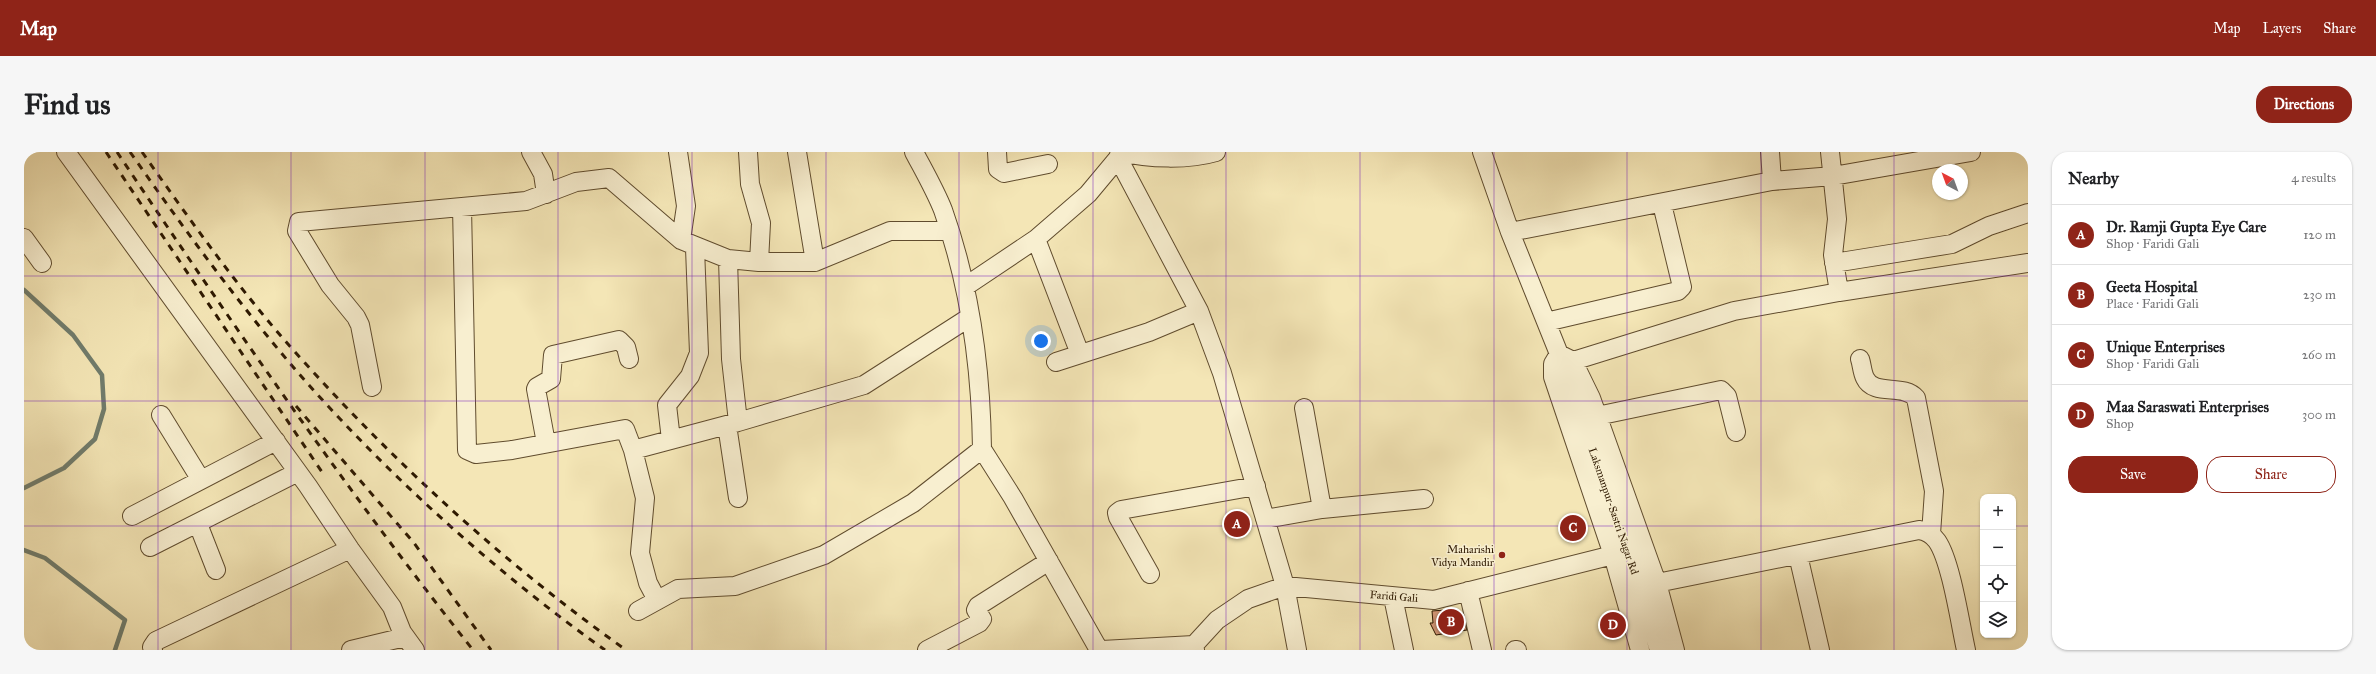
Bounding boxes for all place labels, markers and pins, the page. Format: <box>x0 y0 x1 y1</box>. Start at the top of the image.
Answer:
pin: A <box>1224 509 1250 539</box>
pin: C <box>1560 513 1586 543</box>
place label: Maharishi Vidya Mandir <box>1430 543 1495 569</box>
marker: Maharishi Vidya Mandir <box>1497 550 1507 560</box>
pin: B <box>1438 607 1464 637</box>
pin: D <box>1600 610 1626 640</box>

